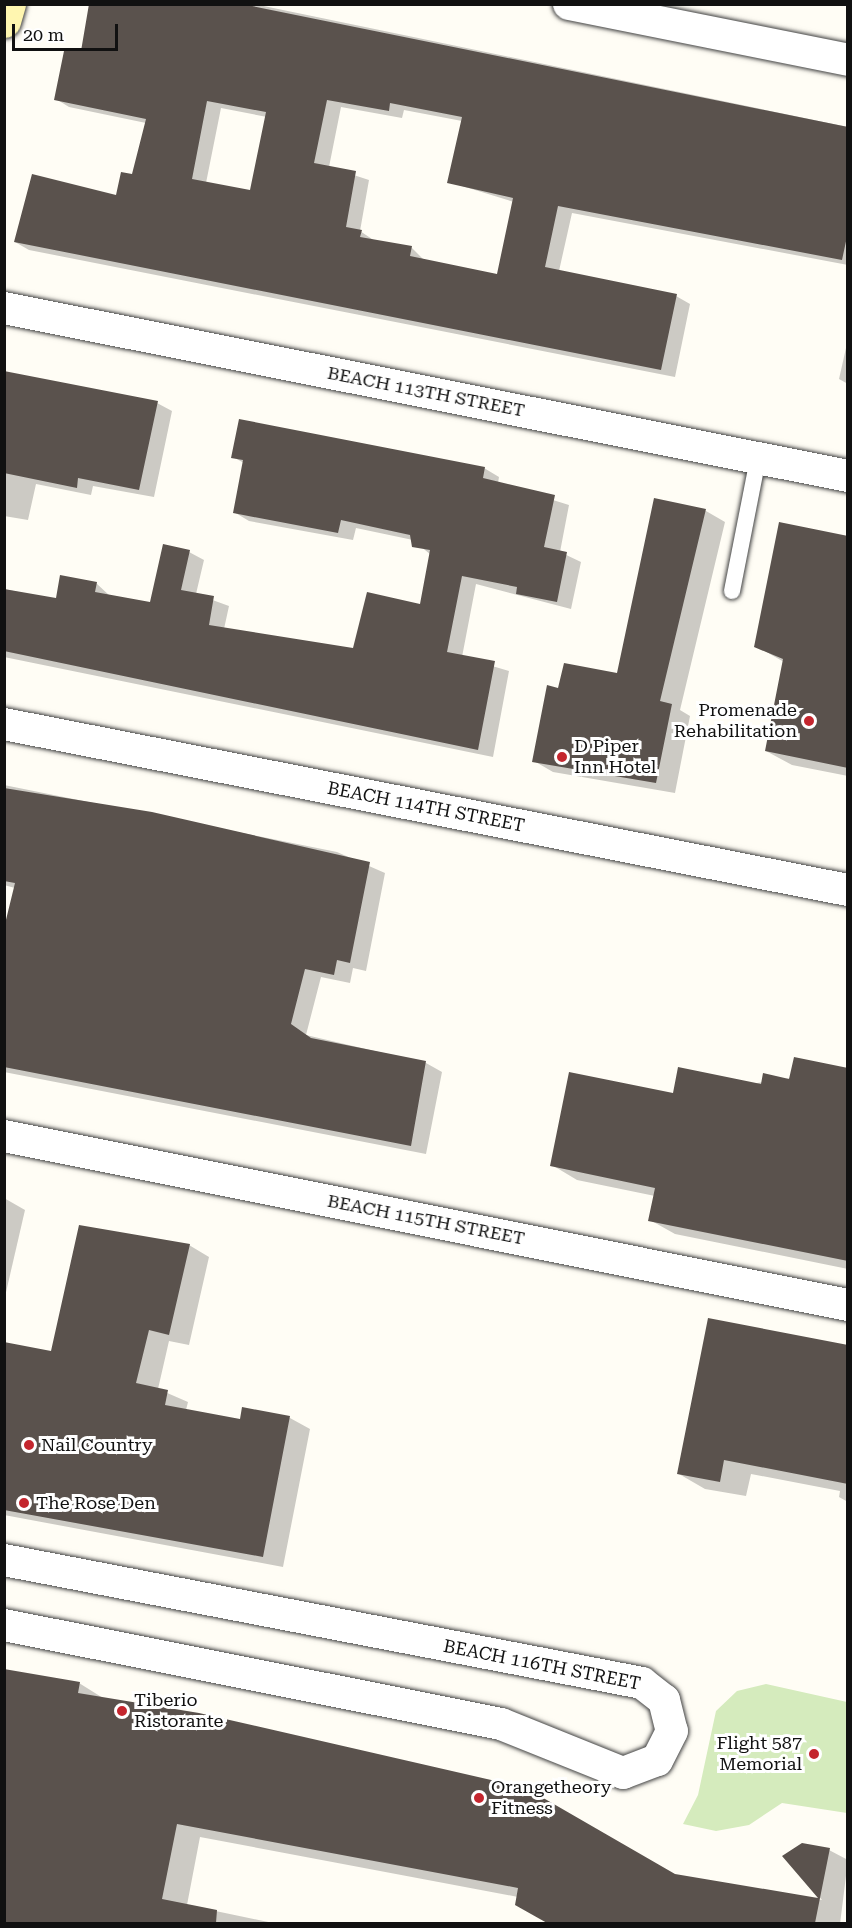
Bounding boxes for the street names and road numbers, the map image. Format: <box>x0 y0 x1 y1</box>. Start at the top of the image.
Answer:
street label: BEACH 113TH STREET <box>326 362 526 422</box>
street label: BEACH 114TH STREET <box>326 777 526 837</box>
street label: BEACH 115TH STREET <box>326 1190 526 1250</box>
street label: BEACH 116TH STREET <box>442 1635 642 1695</box>

